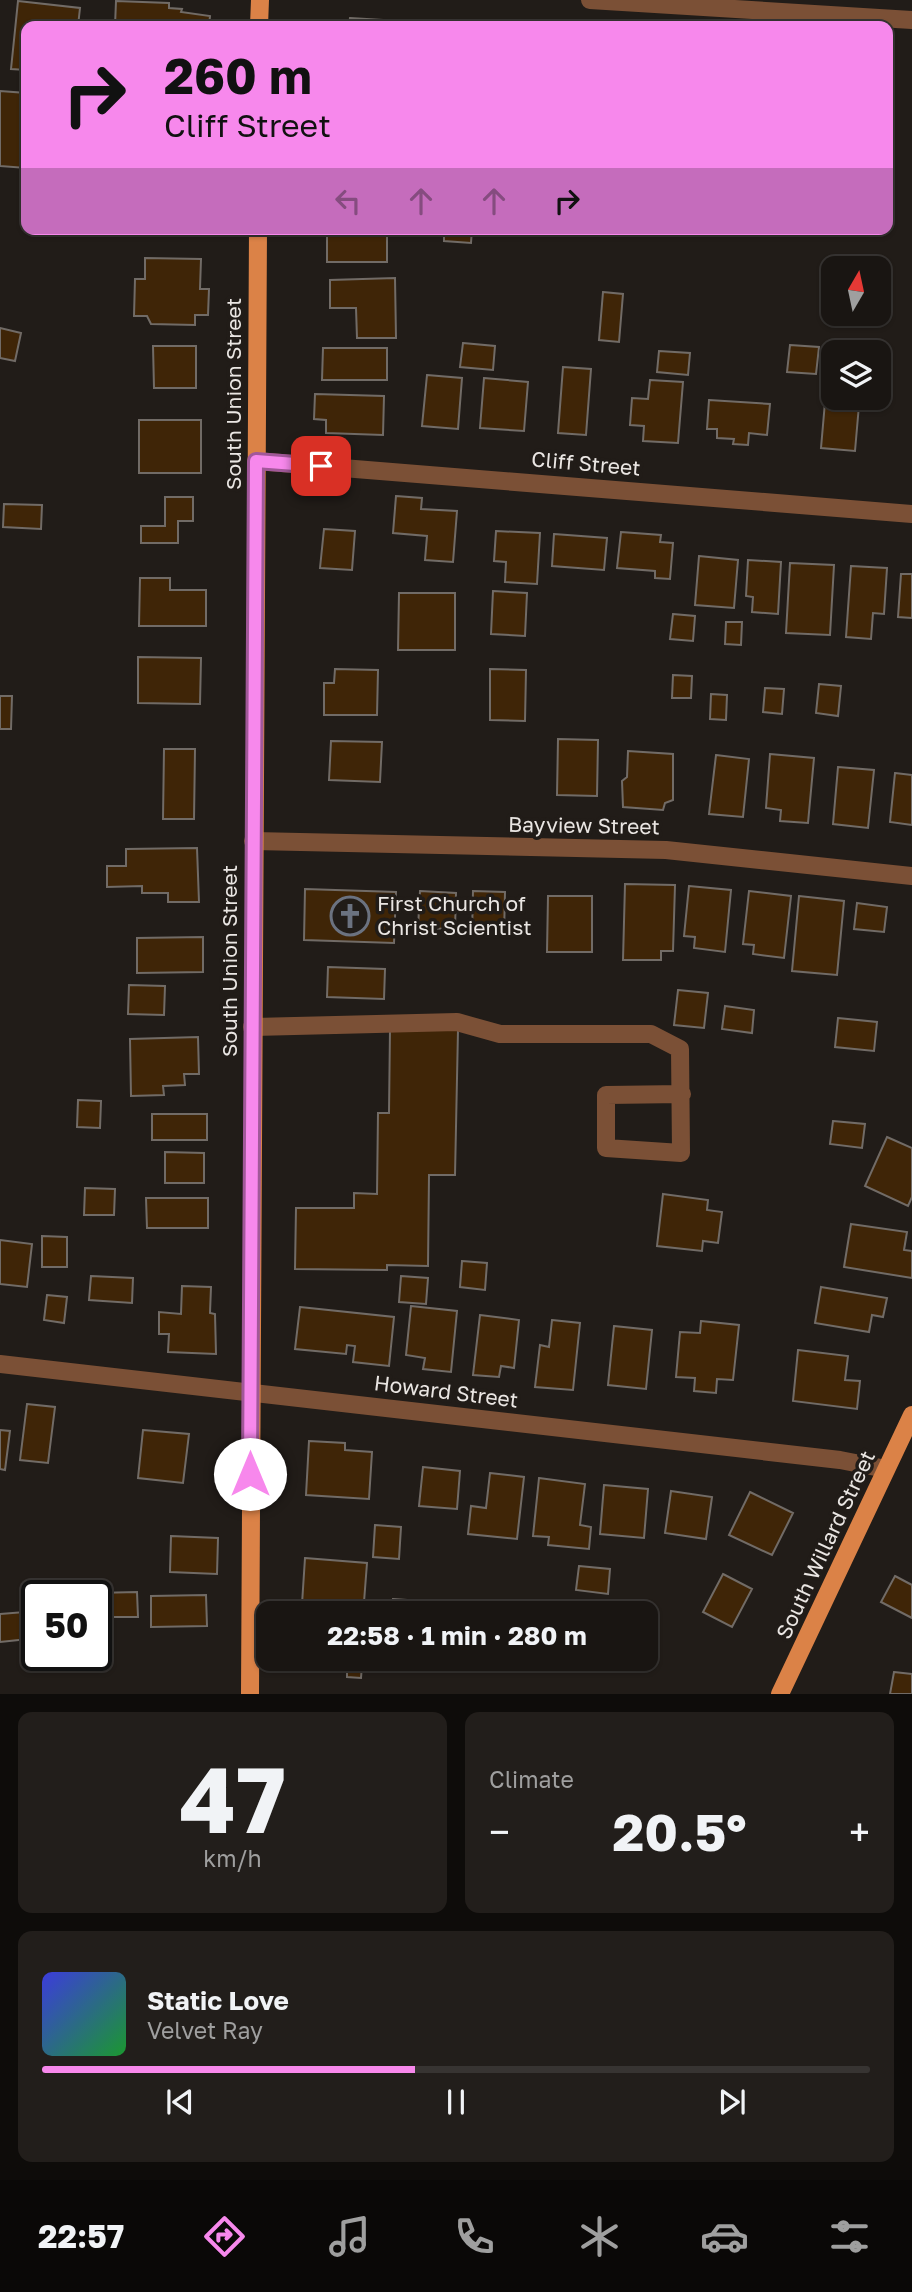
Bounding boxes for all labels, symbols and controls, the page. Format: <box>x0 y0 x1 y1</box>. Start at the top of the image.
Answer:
text: 260 m <box>164 46 312 105</box>
icon: right <box>49 49 140 140</box>
text: Cliff Street <box>164 106 331 144</box>
icon: left <box>329 182 367 220</box>
icon: ahead <box>402 182 440 220</box>
icon: ahead <box>475 182 513 220</box>
icon: right <box>548 182 586 220</box>
north arrow <box>821 256 891 326</box>
map controls <box>821 256 891 410</box>
street label: South Union Street <box>220 298 246 490</box>
button: layers <box>821 340 891 410</box>
pin <box>291 436 351 496</box>
street label: Cliff Street <box>530 445 642 481</box>
icon: arrive <box>302 447 340 485</box>
street label: Bayview Street <box>508 811 660 839</box>
street label: South Union Street <box>216 865 242 1057</box>
place label: First Church of Christ Scientist <box>377 890 532 940</box>
church icon: First Church of Christ Scientist <box>329 895 371 937</box>
street label: Howard Street <box>373 1369 520 1413</box>
position arrow <box>213 1437 287 1511</box>
street label: South Willard Street <box>770 1446 880 1643</box>
speed limit sign: 50 <box>21 1580 112 1671</box>
text: 22:58 · 1 min · 280 m <box>327 1620 587 1651</box>
text: 47 <box>179 1744 286 1853</box>
text: Climate <box>489 1765 574 1793</box>
text: 20.5° <box>612 1800 747 1862</box>
text: − <box>489 1809 510 1854</box>
text: + <box>849 1809 870 1854</box>
text: km/h <box>203 1844 262 1872</box>
text: Static Love <box>147 1985 289 2016</box>
text: Velvet Ray <box>147 2016 263 2044</box>
icon: previous <box>161 2083 199 2121</box>
icon: pause <box>437 2083 475 2121</box>
icon: next <box>713 2083 751 2121</box>
icon: directions <box>200 2212 249 2261</box>
icon: music <box>325 2212 374 2261</box>
icon: phone <box>450 2212 499 2261</box>
icon: climate <box>575 2212 624 2261</box>
icon: car <box>700 2212 749 2261</box>
icon: filters <box>825 2212 874 2261</box>
text: 22:57 <box>38 2217 124 2255</box>

